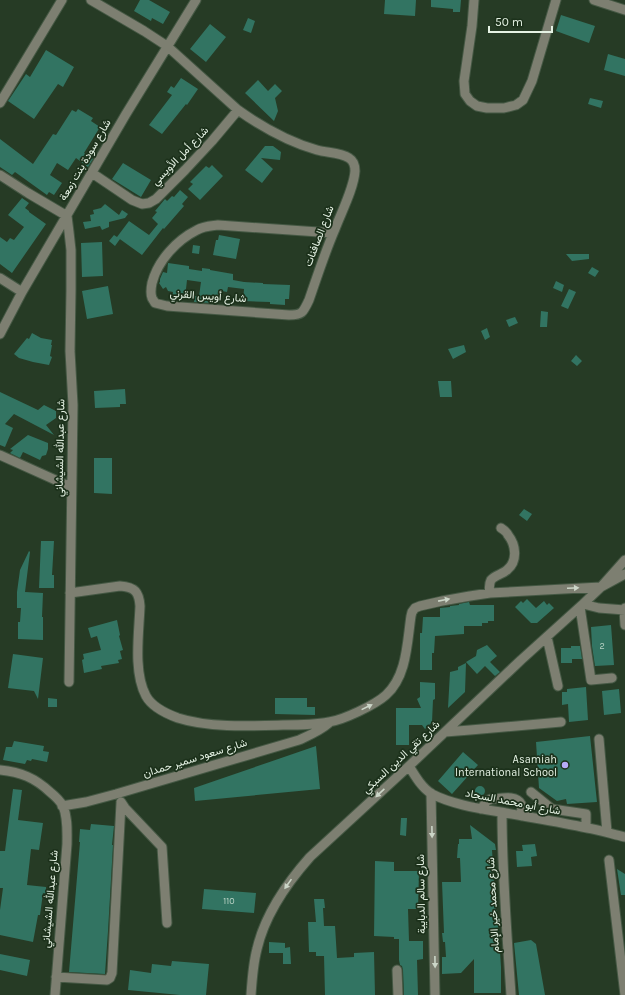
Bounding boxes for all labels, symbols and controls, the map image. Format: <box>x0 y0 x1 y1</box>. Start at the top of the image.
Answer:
scale bar <box>489 8 552 34</box>
text: 50 m <box>495 15 523 29</box>
street label: شارع سودة بنت زمعة <box>56 117 115 204</box>
street label: شارع أمل الأويسي <box>149 124 214 190</box>
street label: شارع الصافنات <box>301 203 338 269</box>
street label: شارع أويس القرني <box>169 287 247 308</box>
street label: شارع عبدالله الشيشاني <box>53 399 70 497</box>
one-way arrow <box>567 584 579 591</box>
one-way arrow <box>437 597 450 603</box>
house number: 2 <box>599 641 605 651</box>
one-way arrow <box>361 704 372 710</box>
street label: شارع تقي الدين السبكي <box>360 718 445 798</box>
street label: شارع سعود سمير حمدان <box>141 736 249 781</box>
place label: Asamiah International School <box>455 753 557 779</box>
marker: Asamiah International School <box>560 760 570 770</box>
street label: شارع أبو محمد السجاد <box>464 786 562 819</box>
one-way arrow <box>376 788 385 797</box>
one-way arrow <box>429 826 435 839</box>
street label: شارع عبدالله الشيشاني <box>39 849 64 949</box>
street label: شارع سالم الدبايبة <box>414 854 429 934</box>
street label: شارع محمد خير الإمام <box>484 857 503 953</box>
one-way arrow <box>284 879 292 889</box>
house number: 110 <box>223 896 235 906</box>
one-way arrow <box>431 956 438 968</box>

